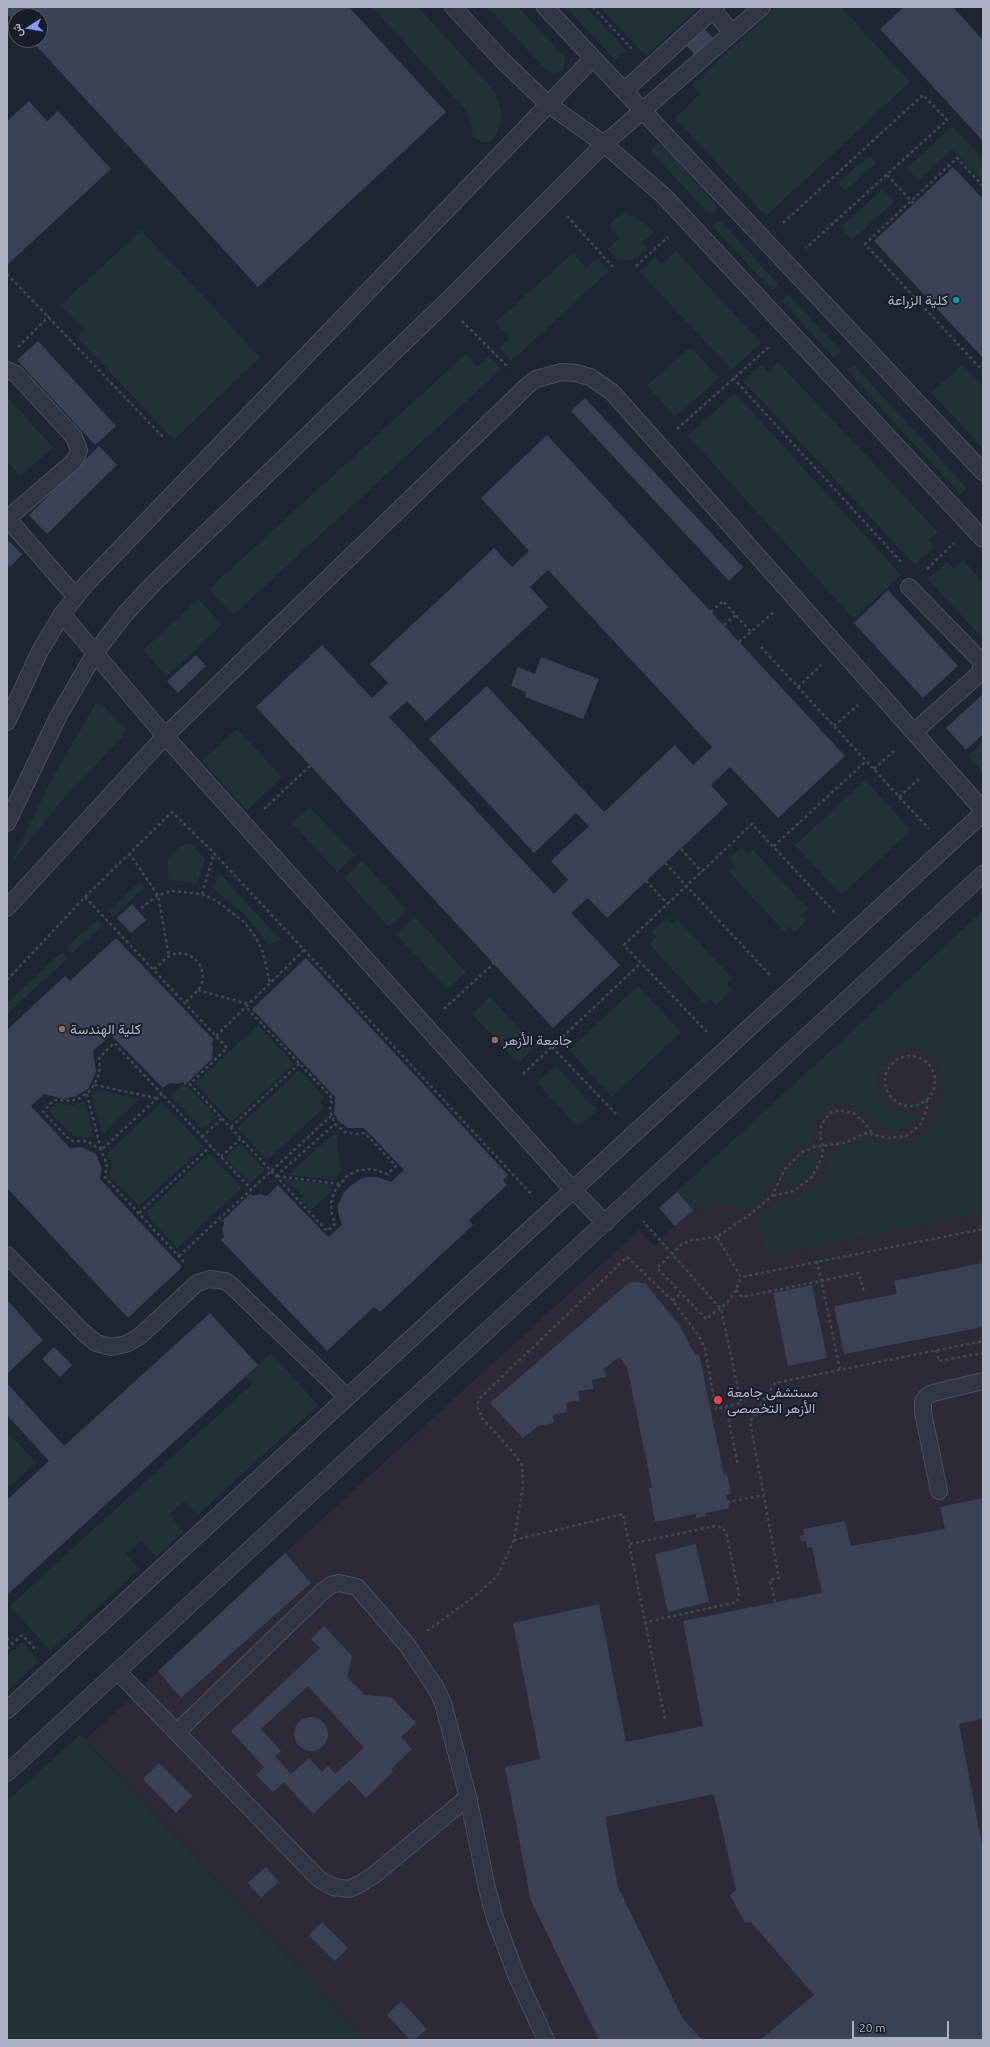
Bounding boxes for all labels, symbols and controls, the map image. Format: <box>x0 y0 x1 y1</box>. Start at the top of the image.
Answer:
north arrow <box>8 8 48 48</box>
text: ش <box>10 23 24 38</box>
place label: كلية الزراعة <box>888 292 948 308</box>
marker: كلية الزراعة <box>951 295 961 305</box>
place label: كلية الهندسة <box>70 1021 141 1037</box>
marker: كلية الهندسة <box>57 1024 67 1034</box>
place label: جامعة الأزهر <box>503 1032 572 1048</box>
marker: جامعة الأزهر <box>490 1035 500 1045</box>
place label: مستشفى جامعة الأزهر التخصصى <box>727 1384 818 1416</box>
marker: مستشفى جامعة الأزهر التخصصى <box>712 1394 724 1406</box>
scale bar <box>854 2013 951 2039</box>
text: 20 m <box>859 2021 886 2034</box>

